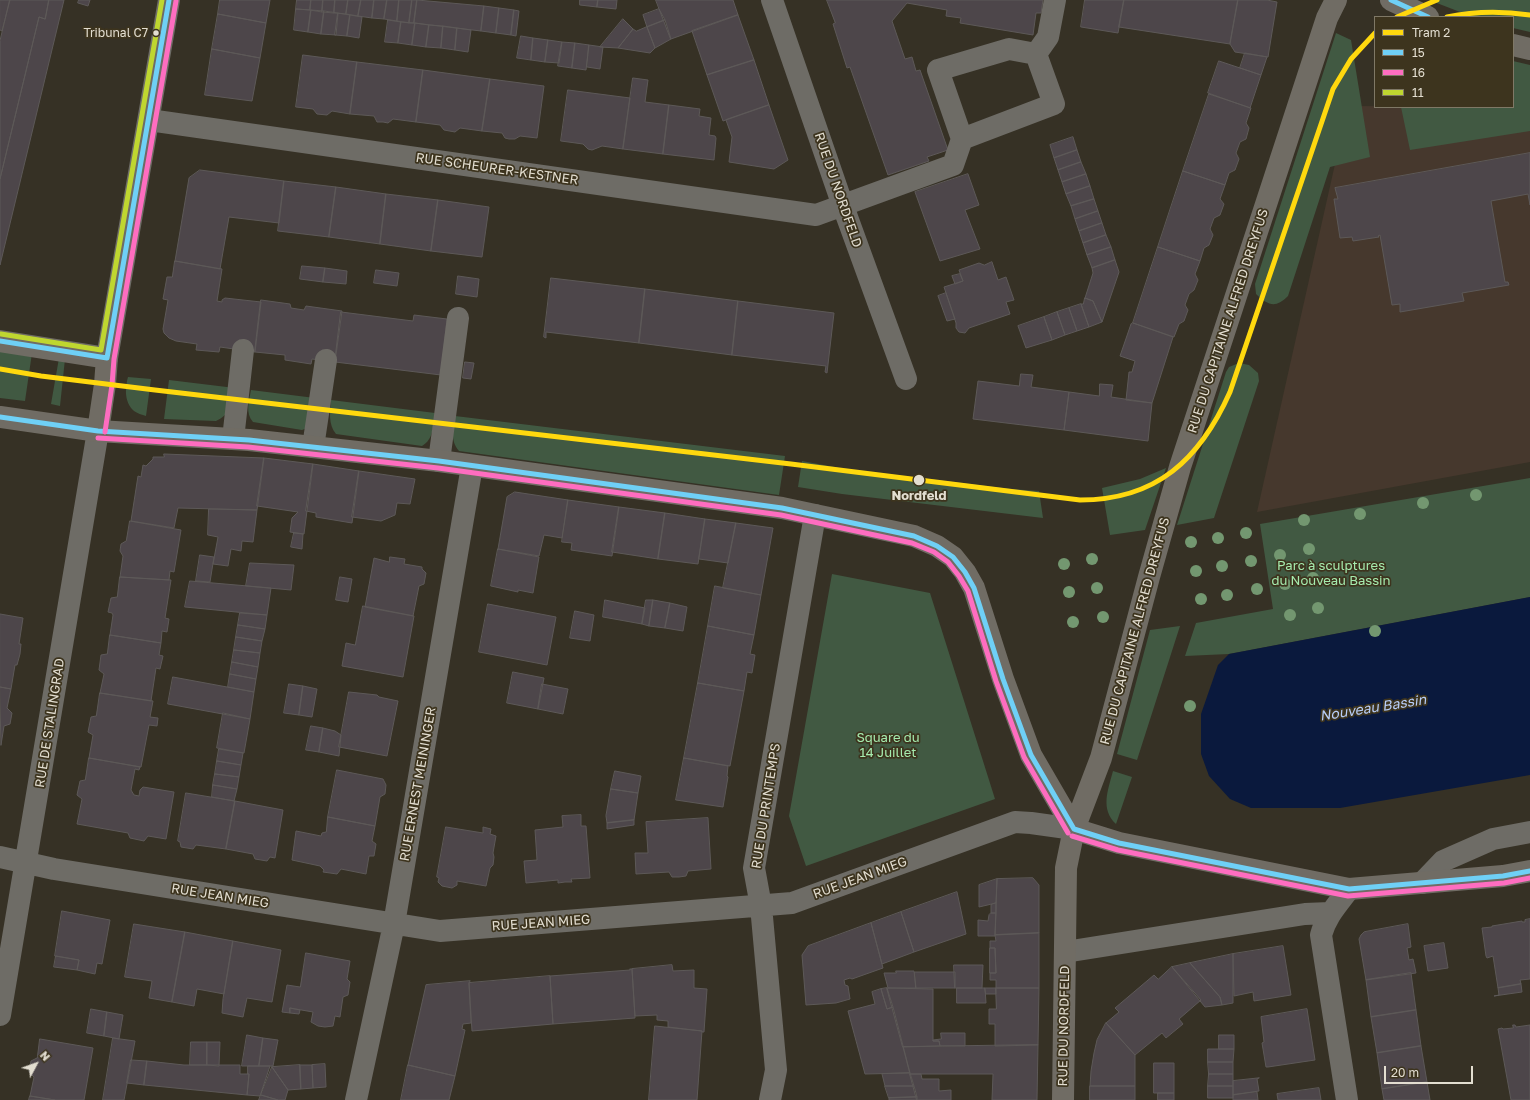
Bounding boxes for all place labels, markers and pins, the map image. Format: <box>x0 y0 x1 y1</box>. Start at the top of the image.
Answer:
place label: Tribunal C7 <box>84 26 148 40</box>
marker: Tribunal C7 <box>151 28 161 38</box>
marker: Nordfeld <box>912 473 926 487</box>
place label: Nordfeld <box>891 488 947 504</box>

